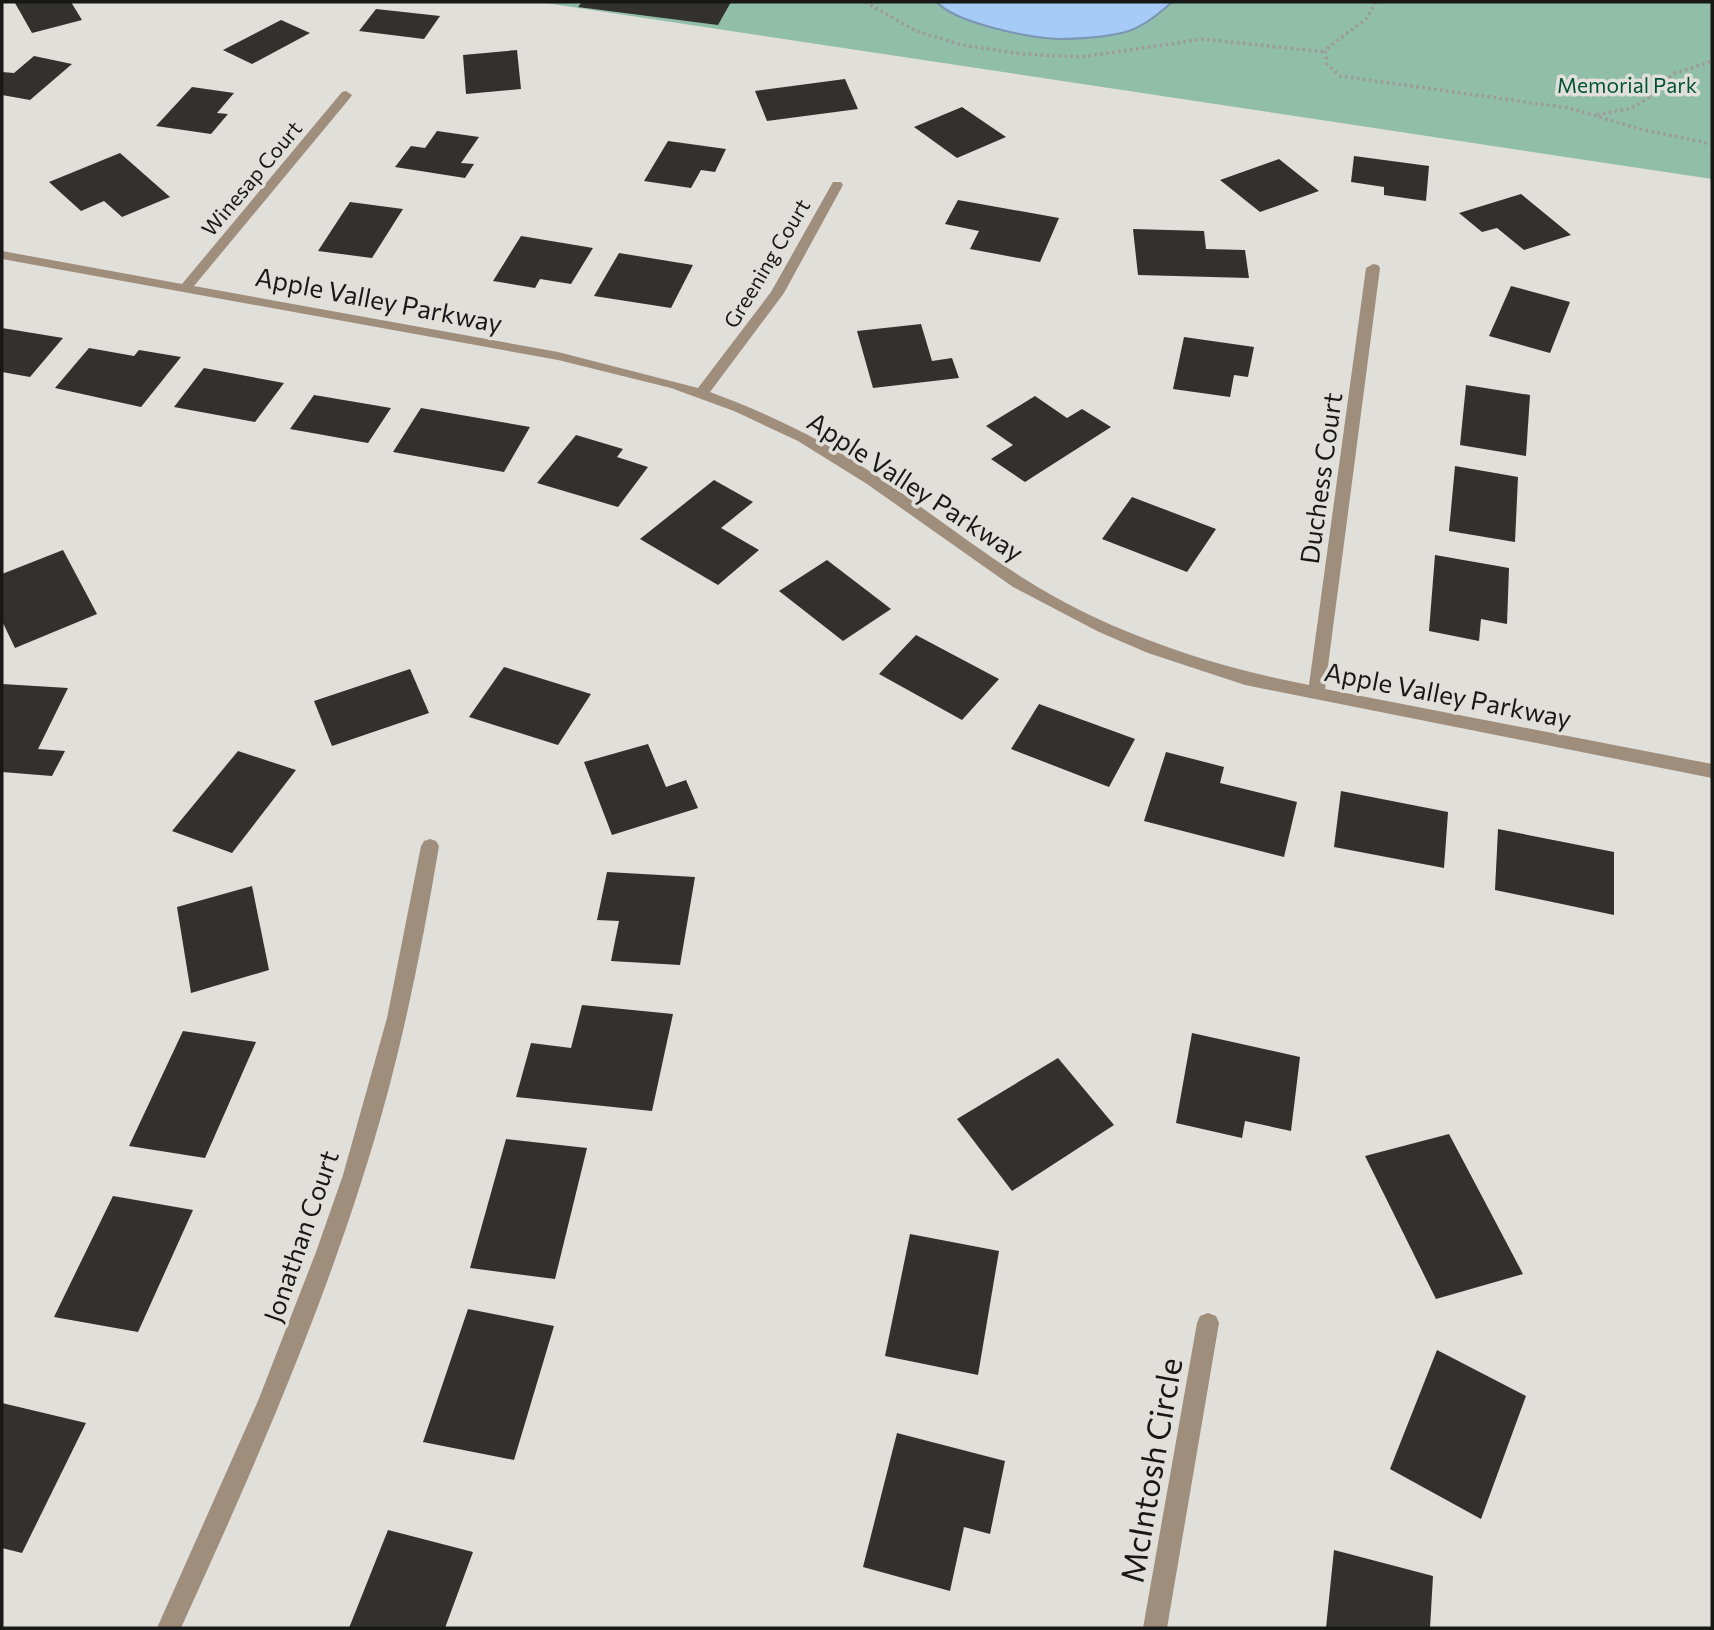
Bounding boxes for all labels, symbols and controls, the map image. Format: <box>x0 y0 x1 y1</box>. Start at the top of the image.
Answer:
park label: Memorial Park <box>1557 72 1697 97</box>
street label: Winesap Court <box>196 115 306 241</box>
street label: Greening Court <box>718 194 814 332</box>
street label: Apple Valley Parkway <box>253 260 505 338</box>
street label: Duchess Court <box>1293 390 1347 566</box>
street label: Apple Valley Parkway <box>802 405 1030 567</box>
street label: Apple Valley Parkway <box>1322 655 1574 733</box>
street label: Jonathan Court <box>256 1146 344 1326</box>
street label: McIntosh Circle <box>1111 1354 1189 1586</box>

